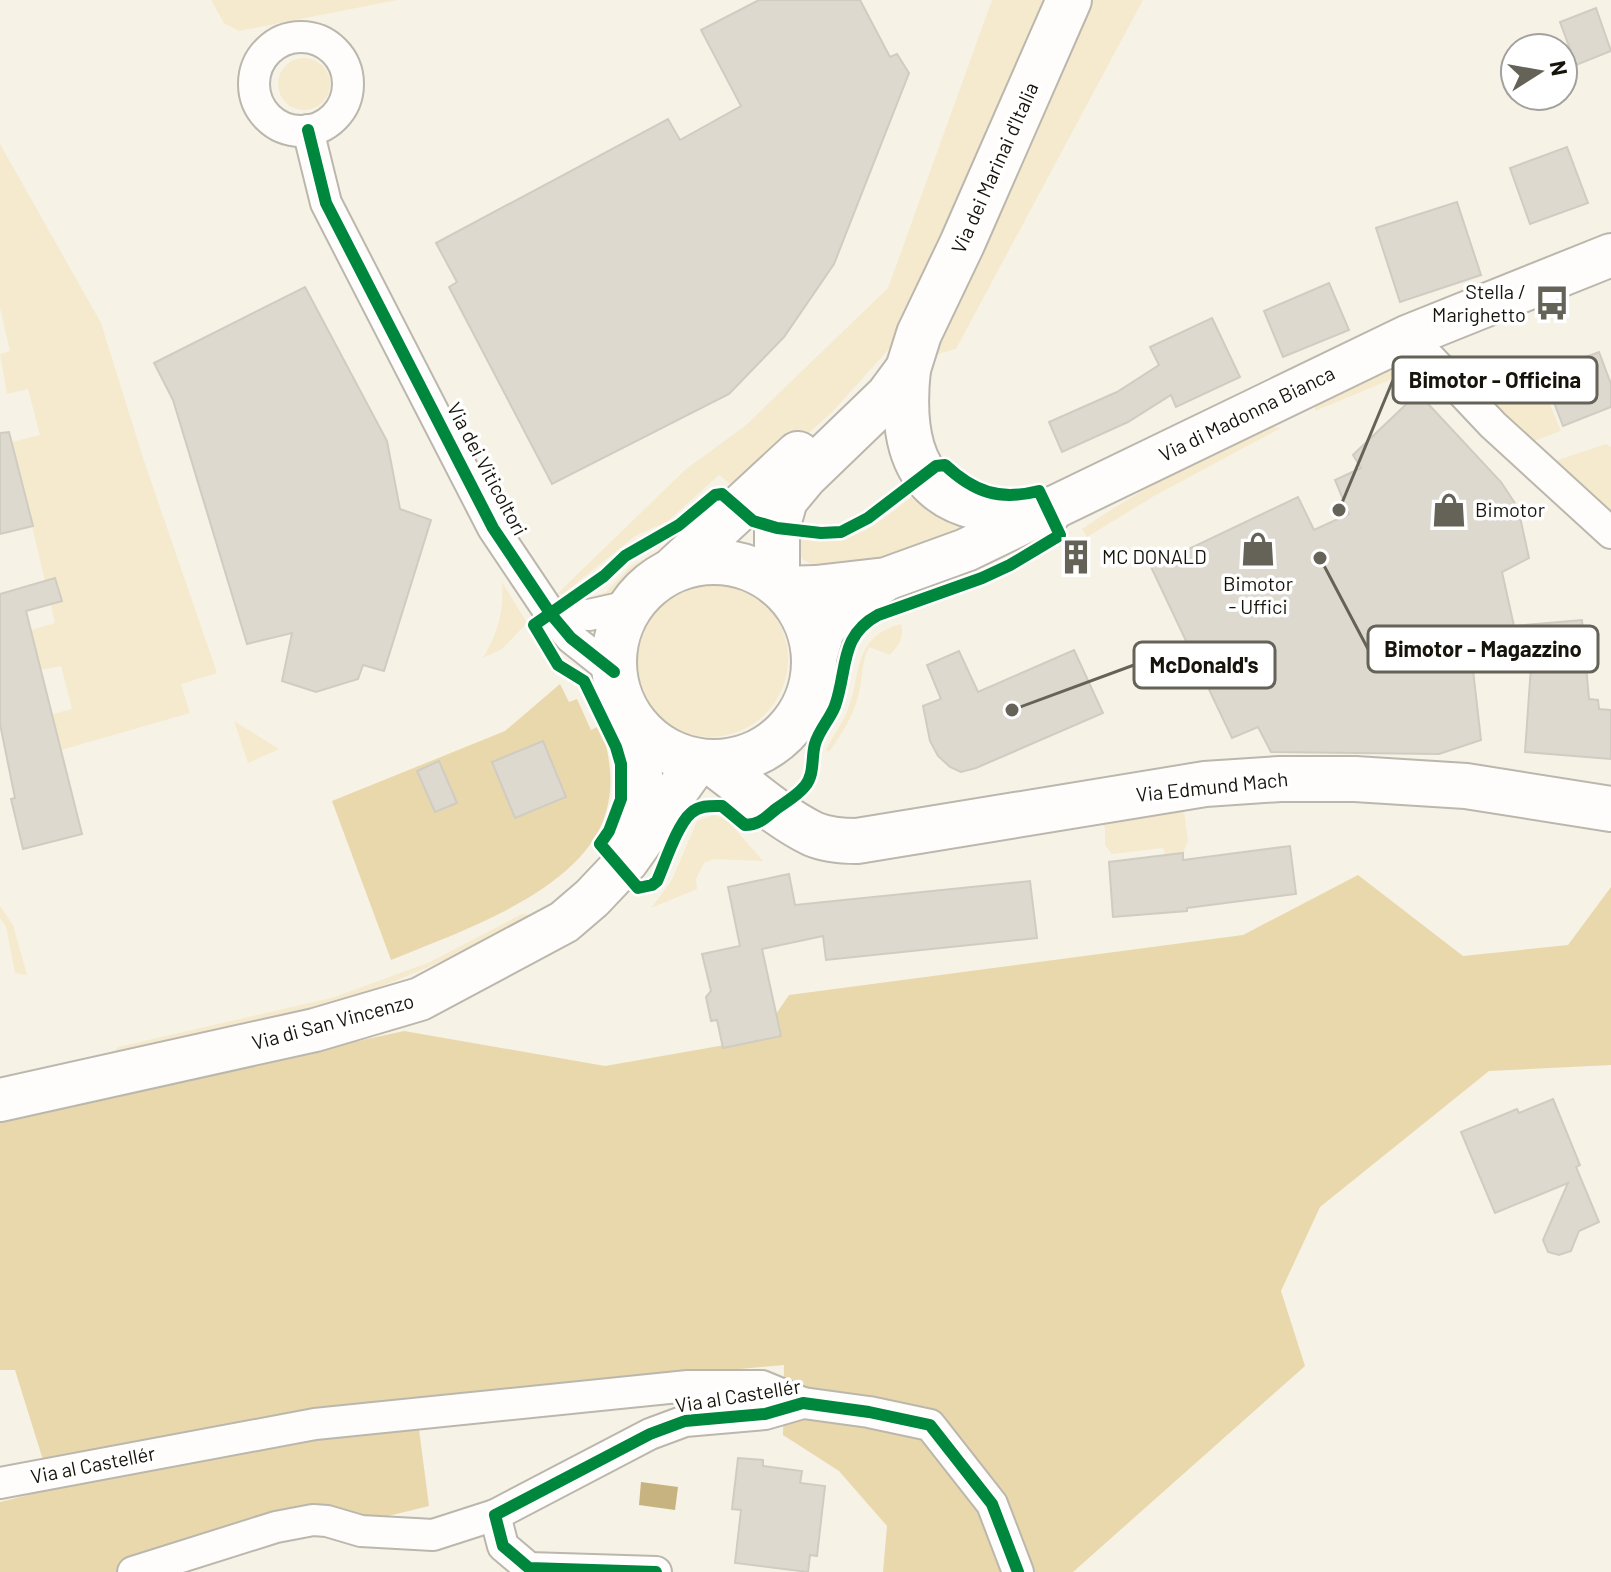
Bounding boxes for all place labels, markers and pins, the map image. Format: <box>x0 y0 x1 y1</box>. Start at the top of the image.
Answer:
place label: Stella / Marighetto <box>1432 279 1526 326</box>
bus stop icon: Stella / Marighetto <box>1533 284 1571 322</box>
callout: Bimotor - Officina <box>1393 357 1597 403</box>
shop icon: Bimotor <box>1430 491 1468 529</box>
place label: Bimotor <box>1475 497 1545 521</box>
shop icon: Bimotor - Uffici <box>1239 530 1277 568</box>
building icon: MC DONALD <box>1057 538 1095 576</box>
place label: MC DONALD <box>1102 544 1207 568</box>
place label: Bimotor - Uffici <box>1223 571 1293 618</box>
callout: Bimotor - Magazzino <box>1368 626 1598 672</box>
callout: McDonald's <box>1134 642 1275 688</box>

